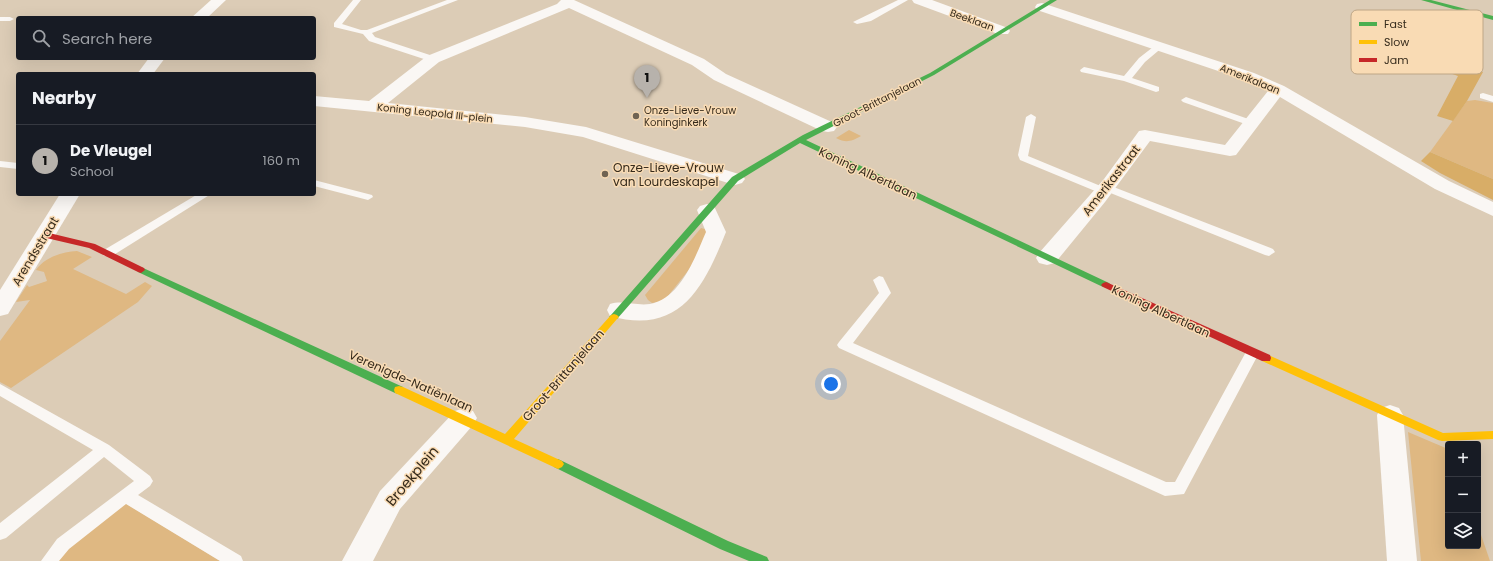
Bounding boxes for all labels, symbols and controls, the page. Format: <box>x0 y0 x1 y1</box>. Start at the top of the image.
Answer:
street label: Beeklaan <box>948 5 996 35</box>
legend <box>1351 10 1483 74</box>
search box <box>16 16 316 60</box>
text: Fast <box>1384 16 1407 32</box>
icon: search <box>30 27 52 49</box>
text: Search here <box>62 28 152 49</box>
text: Slow <box>1384 34 1409 50</box>
text: Jam <box>1384 52 1409 68</box>
street label: Amerikalaan <box>1218 60 1282 98</box>
pin: 1 <box>634 65 660 98</box>
street label: Groot-Brittanjelaan <box>830 73 924 131</box>
text: Nearby <box>32 86 96 110</box>
street label: Koning Leopold III-plein <box>376 99 494 127</box>
place label: Onze-Lieve-Vrouw Koninginkerk <box>644 103 737 130</box>
marker: Onze-Lieve-Vrouw Koninginkerk <box>631 111 641 121</box>
text: De Vleugel <box>70 140 152 161</box>
street label: Amerikastraat <box>1078 141 1144 219</box>
street label: Koning Albertlaan <box>816 143 920 203</box>
text: 1 <box>43 151 47 170</box>
text: 160 m <box>263 151 300 170</box>
place label: Onze-Lieve-Vrouw van Lourdeskapel <box>613 159 724 190</box>
text: School <box>70 162 114 181</box>
marker: Onze-Lieve-Vrouw van Lourdeskapel <box>600 169 610 179</box>
street label: Arendsstraat <box>8 213 62 289</box>
street label: Koning Albertlaan <box>1109 281 1213 341</box>
street label: Groot-Brittanjelaan <box>518 325 608 425</box>
street label: Verenigde-Natiënlaan <box>346 346 476 416</box>
your location <box>821 374 841 394</box>
map controls <box>1445 441 1481 549</box>
button: + <box>1445 441 1481 477</box>
street label: Broekplein <box>381 442 443 510</box>
button: − <box>1445 477 1481 513</box>
button: layers <box>1445 513 1481 549</box>

